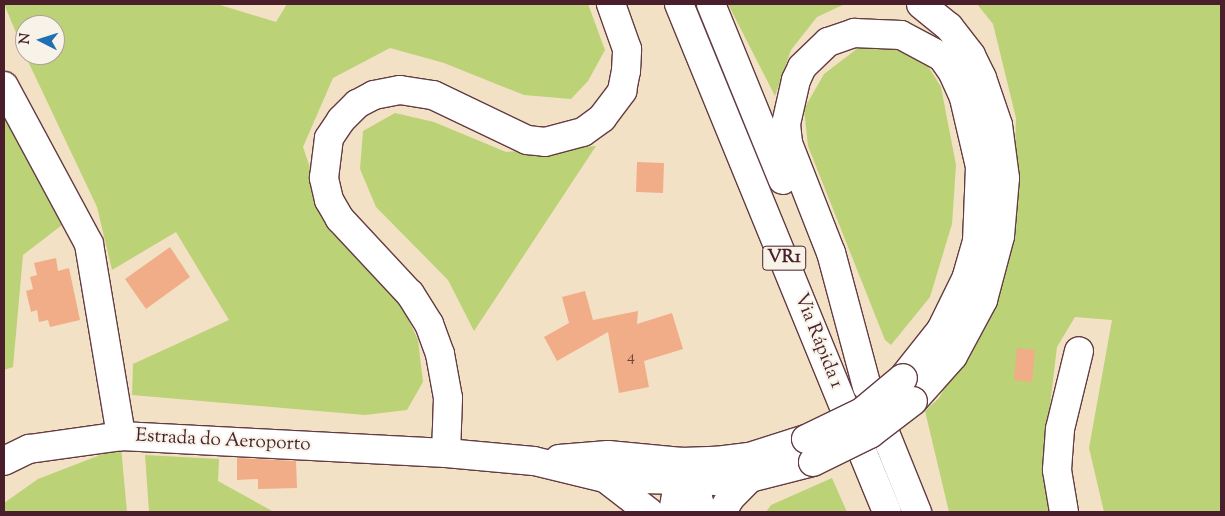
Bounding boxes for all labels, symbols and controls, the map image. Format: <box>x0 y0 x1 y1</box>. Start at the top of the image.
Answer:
north arrow <box>15 15 65 65</box>
text: N <box>16 32 37 45</box>
road number: VR1 <box>762 242 806 274</box>
street label: Via Rápida 1 <box>789 290 847 392</box>
house number: 4 <box>627 348 635 368</box>
street label: Estrada do Aeroporto <box>135 425 311 457</box>

